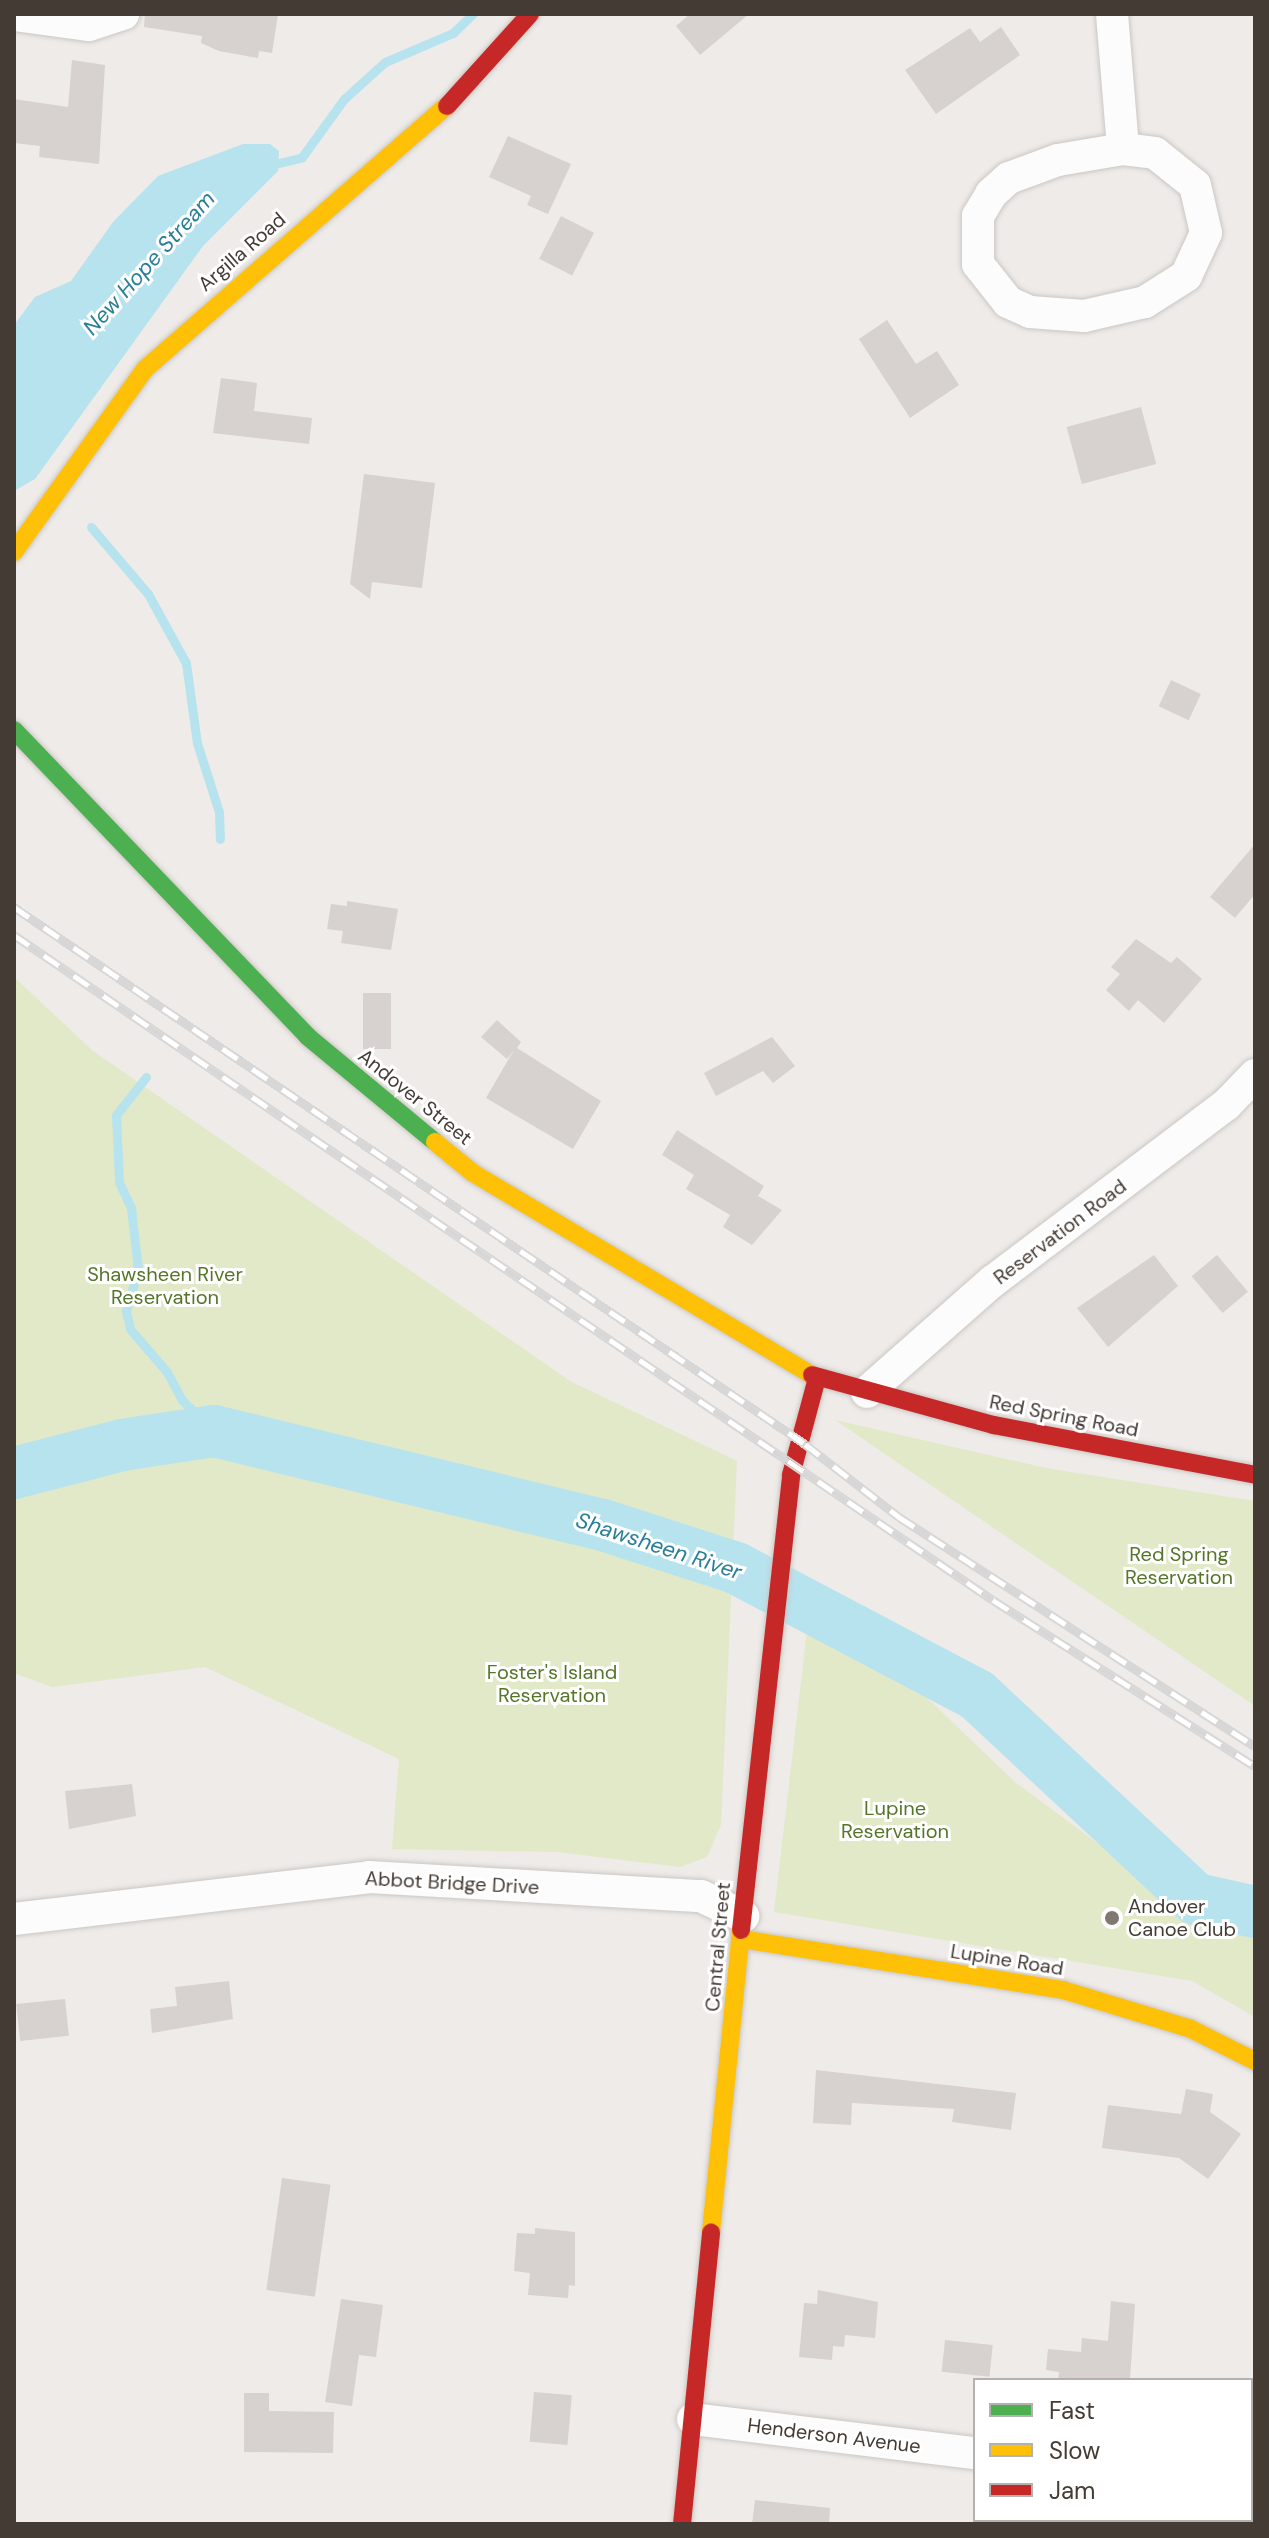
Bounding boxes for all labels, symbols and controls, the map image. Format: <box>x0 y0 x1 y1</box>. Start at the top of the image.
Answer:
water label: New Hope Stream <box>78 186 220 340</box>
street label: Argilla Road <box>193 207 291 297</box>
street label: Andover Street <box>353 1044 477 1150</box>
street label: Reservation Road <box>989 1174 1131 1290</box>
park label: Shawsheen River Reservation <box>87 1262 243 1309</box>
street label: Red Spring Road <box>987 1390 1141 1442</box>
water label: Shawsheen River <box>573 1507 745 1585</box>
park label: Red Spring Reservation <box>1125 1542 1233 1589</box>
park label: Foster's Island Reservation <box>487 1661 617 1708</box>
park label: Lupine Reservation <box>841 1797 949 1844</box>
street label: Abbot Bridge Drive <box>364 1866 540 1900</box>
street label: Central Street <box>700 1881 736 2013</box>
place label: Andover Canoe Club <box>1128 1894 1236 1941</box>
marker: Andover Canoe Club <box>1103 1909 1121 1927</box>
street label: Lupine Road <box>949 1939 1065 1981</box>
legend <box>973 2378 1253 2522</box>
text: Fast <box>1049 2395 1095 2426</box>
street label: Henderson Avenue <box>746 2413 922 2459</box>
text: Slow <box>1049 2435 1100 2466</box>
text: Jam <box>1049 2475 1095 2506</box>

